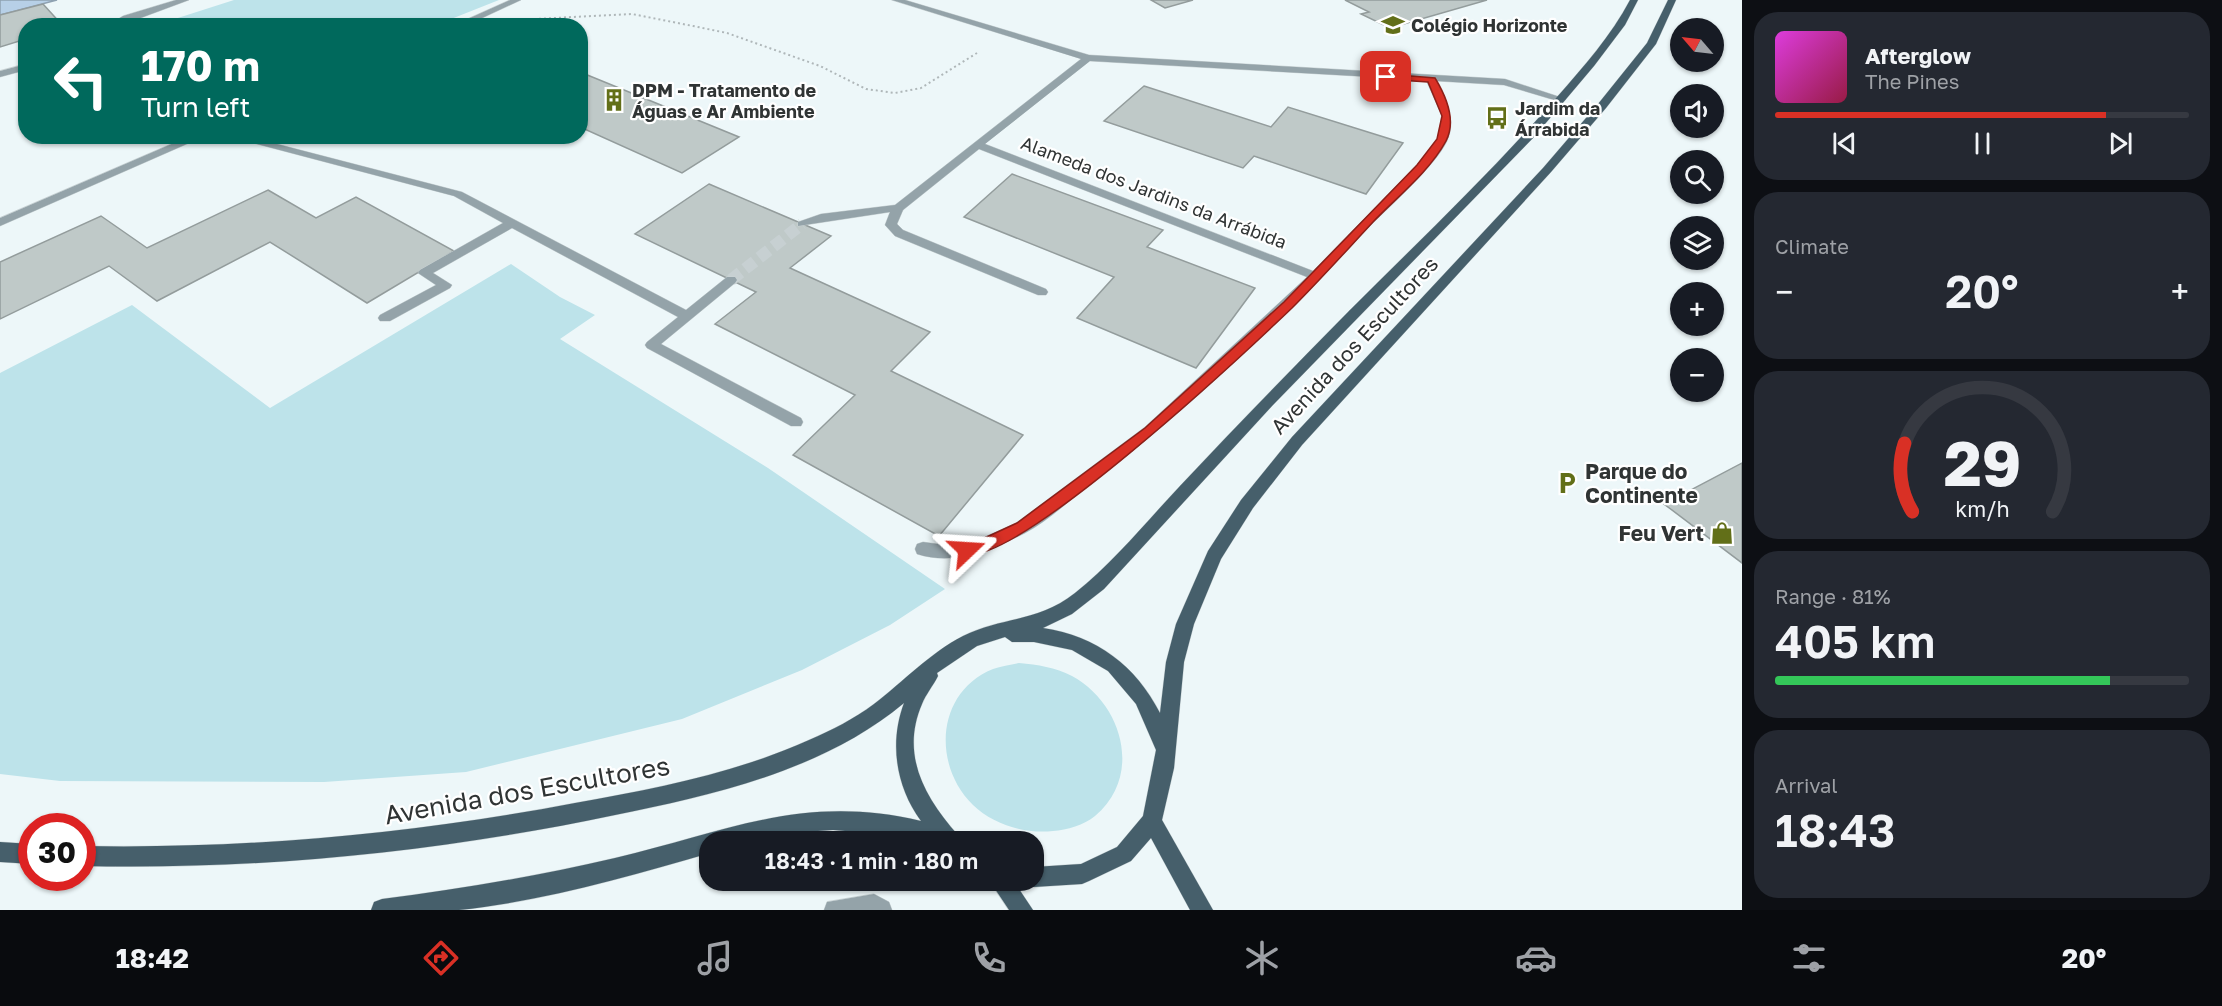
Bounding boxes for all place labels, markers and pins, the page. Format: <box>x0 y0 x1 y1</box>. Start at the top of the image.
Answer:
school or university icon: Colégio Horizonte <box>1380 12 1406 38</box>
place label: Colégio Horizonte <box>1411 14 1568 36</box>
pin <box>1360 51 1411 102</box>
place label: DPM - Tratamento de Águas e Ar Ambiente <box>632 79 816 122</box>
building icon: DPM - Tratamento de Águas e Ar Ambiente <box>601 87 627 113</box>
place label: Jardim da Árrabida <box>1515 97 1600 140</box>
bus stop icon: Jardim da Árrabida <box>1484 105 1510 131</box>
place label: Parque do Continente <box>1585 458 1698 508</box>
parking icon: Parque do Continente <box>1554 470 1580 496</box>
place label: Feu Vert <box>1619 520 1704 546</box>
shop icon: Feu Vert <box>1709 520 1735 546</box>

